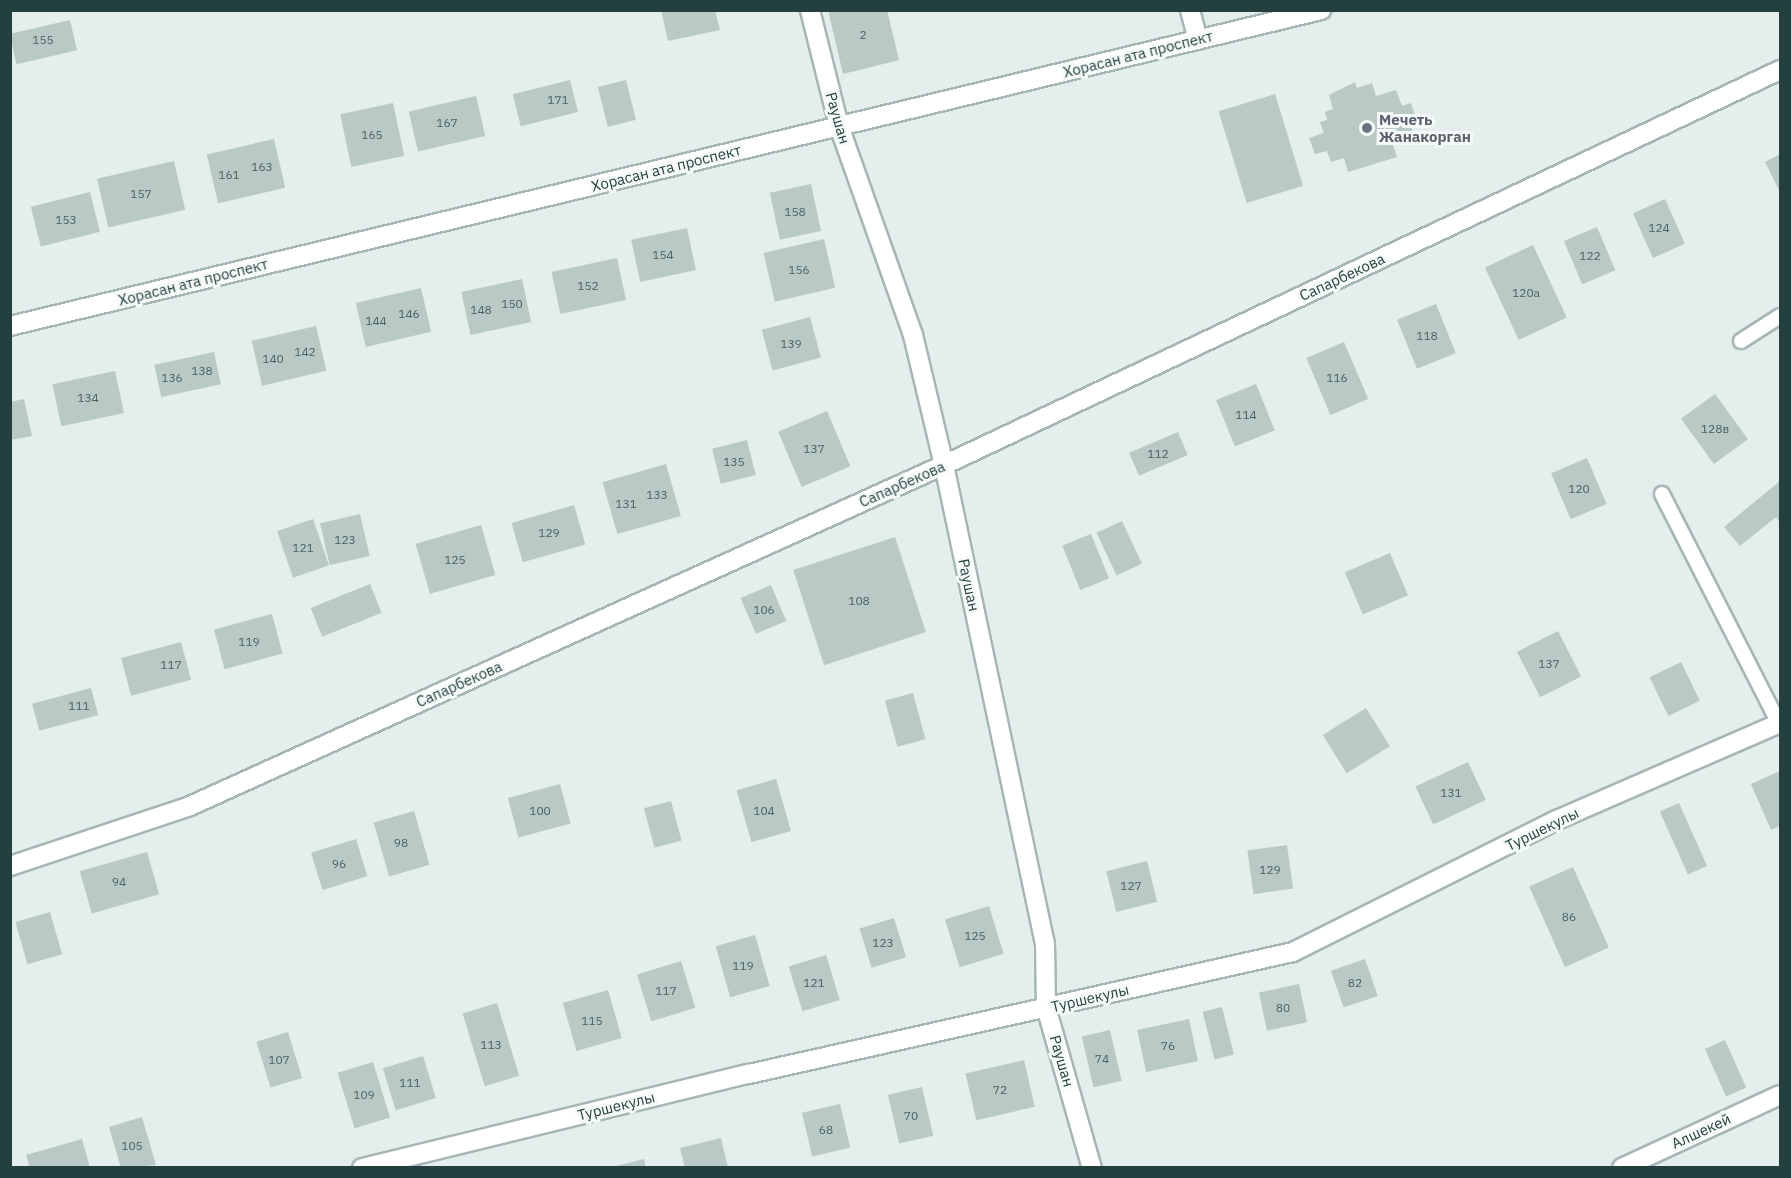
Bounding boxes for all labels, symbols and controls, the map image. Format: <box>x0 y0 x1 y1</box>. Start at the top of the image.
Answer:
street label: Хорасан ата проспект <box>1061 27 1215 81</box>
house number: 2 <box>859 28 867 42</box>
house number: 155 <box>32 33 54 47</box>
street label: Раушан <box>822 90 854 146</box>
house number: 171 <box>547 93 569 107</box>
place label: Мечеть Жанакорган <box>1379 110 1471 145</box>
house number: 167 <box>436 116 458 130</box>
marker: Мечеть Жанакорган <box>1360 121 1374 135</box>
house number: 165 <box>361 128 383 142</box>
street label: Хорасан ата проспект <box>589 141 743 195</box>
house number: 163 <box>251 160 273 174</box>
house number: 161 <box>218 168 240 182</box>
house number: 157 <box>130 187 152 201</box>
house number: 158 <box>784 205 806 219</box>
house number: 153 <box>55 213 77 227</box>
house number: 124 <box>1648 221 1670 235</box>
house number: 154 <box>652 248 674 262</box>
street label: Сапарбекова <box>1296 249 1388 305</box>
house number: 122 <box>1579 249 1601 263</box>
street label: Хорасан ата проспект <box>116 255 270 309</box>
house number: 156 <box>788 263 810 277</box>
house number: 152 <box>577 279 599 293</box>
house number: 120а <box>1512 286 1540 300</box>
house number: 150 <box>501 297 523 311</box>
house number: 148 <box>470 303 492 317</box>
house number: 146 <box>398 307 420 321</box>
house number: 144 <box>365 314 387 328</box>
house number: 118 <box>1416 329 1438 343</box>
house number: 139 <box>780 337 802 351</box>
house number: 142 <box>294 345 316 359</box>
house number: 140 <box>262 352 284 366</box>
house number: 138 <box>191 364 213 378</box>
house number: 136 <box>161 371 183 385</box>
house number: 116 <box>1326 371 1348 385</box>
house number: 134 <box>77 391 99 405</box>
house number: 114 <box>1235 408 1257 422</box>
house number: 128в <box>1701 422 1729 436</box>
house number: 137 <box>803 442 825 456</box>
house number: 112 <box>1147 447 1169 461</box>
house number: 135 <box>723 455 745 469</box>
street label: Сапарбекова <box>856 457 948 511</box>
house number: 120 <box>1568 482 1590 496</box>
house number: 133 <box>646 488 668 502</box>
house number: 131 <box>615 497 637 511</box>
house number: 129 <box>538 526 560 540</box>
house number: 123 <box>334 533 356 547</box>
house number: 121 <box>292 541 314 555</box>
house number: 125 <box>444 553 466 567</box>
street label: Раушан <box>955 557 983 613</box>
house number: 108 <box>848 594 870 608</box>
house number: 106 <box>753 603 775 617</box>
house number: 119 <box>238 635 260 649</box>
street label: Сапарбекова <box>413 657 505 711</box>
house number: 137 <box>1538 657 1560 671</box>
house number: 117 <box>160 658 182 672</box>
house number: 111 <box>68 699 90 713</box>
house number: 131 <box>1440 786 1462 800</box>
house number: 100 <box>529 804 551 818</box>
house number: 104 <box>753 804 775 818</box>
street label: Туршекулы <box>1502 804 1582 854</box>
house number: 98 <box>394 836 408 850</box>
house number: 96 <box>332 857 346 871</box>
house number: 129 <box>1259 863 1281 877</box>
house number: 94 <box>112 875 126 889</box>
house number: 127 <box>1120 879 1142 893</box>
house number: 86 <box>1562 910 1576 924</box>
house number: 125 <box>964 929 986 943</box>
house number: 123 <box>872 936 894 950</box>
house number: 119 <box>732 959 754 973</box>
house number: 121 <box>803 976 825 990</box>
house number: 82 <box>1348 976 1362 990</box>
street label: Туршекулы <box>1049 980 1131 1016</box>
house number: 117 <box>655 984 677 998</box>
house number: 80 <box>1276 1001 1290 1015</box>
house number: 115 <box>581 1014 603 1028</box>
street label: Раушан <box>1046 1033 1078 1089</box>
house number: 113 <box>480 1038 502 1052</box>
house number: 76 <box>1161 1039 1175 1053</box>
house number: 74 <box>1095 1052 1109 1066</box>
house number: 107 <box>268 1053 290 1067</box>
house number: 111 <box>399 1076 421 1090</box>
house number: 72 <box>993 1083 1007 1097</box>
house number: 109 <box>353 1088 375 1102</box>
street label: Туршекулы <box>575 1088 657 1124</box>
house number: 70 <box>904 1109 918 1123</box>
street label: Алшекей <box>1668 1109 1734 1153</box>
house number: 68 <box>819 1123 833 1137</box>
house number: 105 <box>121 1139 143 1153</box>

